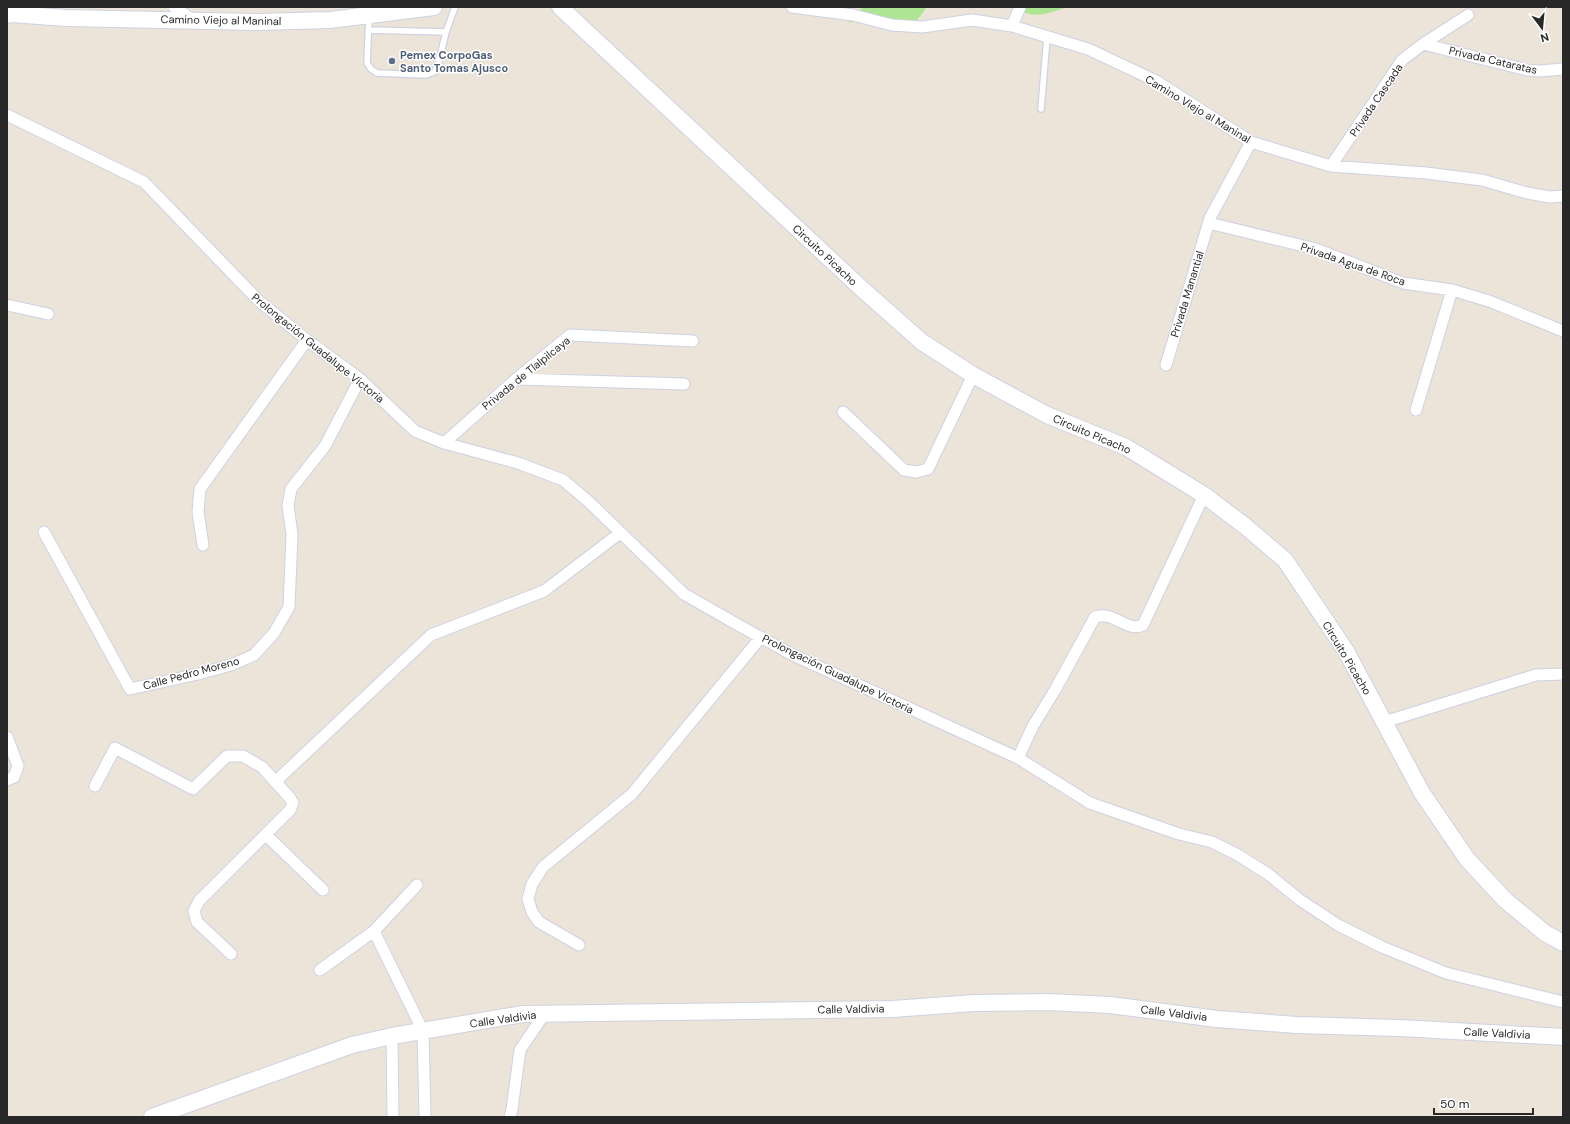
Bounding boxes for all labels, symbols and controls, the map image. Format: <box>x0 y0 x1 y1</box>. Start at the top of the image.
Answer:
north arrow <box>1522 8 1562 48</box>
street label: Camino Viejo al Maninal <box>161 12 281 28</box>
text: N <box>1539 30 1551 45</box>
street label: Privada Cataratas <box>1448 43 1538 77</box>
place label: Pemex CorpoGas Santo Tomas Ajusco <box>400 48 508 75</box>
marker: Pemex CorpoGas Santo Tomas Ajusco <box>387 56 397 66</box>
street label: Privada Cascada <box>1346 61 1406 139</box>
street label: Camino Viejo al Maninal <box>1143 72 1253 146</box>
street label: Circuito Picacho <box>790 221 860 289</box>
street label: Privada Agua de Roca <box>1299 239 1407 289</box>
street label: Privada Manantial <box>1167 249 1207 339</box>
street label: Prolongación Guadalupe Victoria <box>249 290 387 406</box>
street label: Privada de Tlalpilcaya <box>479 333 573 413</box>
street label: Circuito Picacho <box>1051 411 1133 457</box>
street label: Circuito Picacho <box>1319 619 1375 697</box>
street label: Prolongación Guadalupe Victoria <box>760 631 916 717</box>
street label: Calle Pedro Moreno <box>141 653 241 693</box>
street label: Calle Valdivia <box>817 1001 885 1017</box>
street label: Calle Valdivia <box>1140 1002 1208 1024</box>
street label: Calle Valdivia <box>469 1007 537 1031</box>
street label: Calle Valdivia <box>1463 1024 1531 1042</box>
scale bar <box>1434 1090 1533 1116</box>
text: 50 m <box>1440 1096 1469 1112</box>

